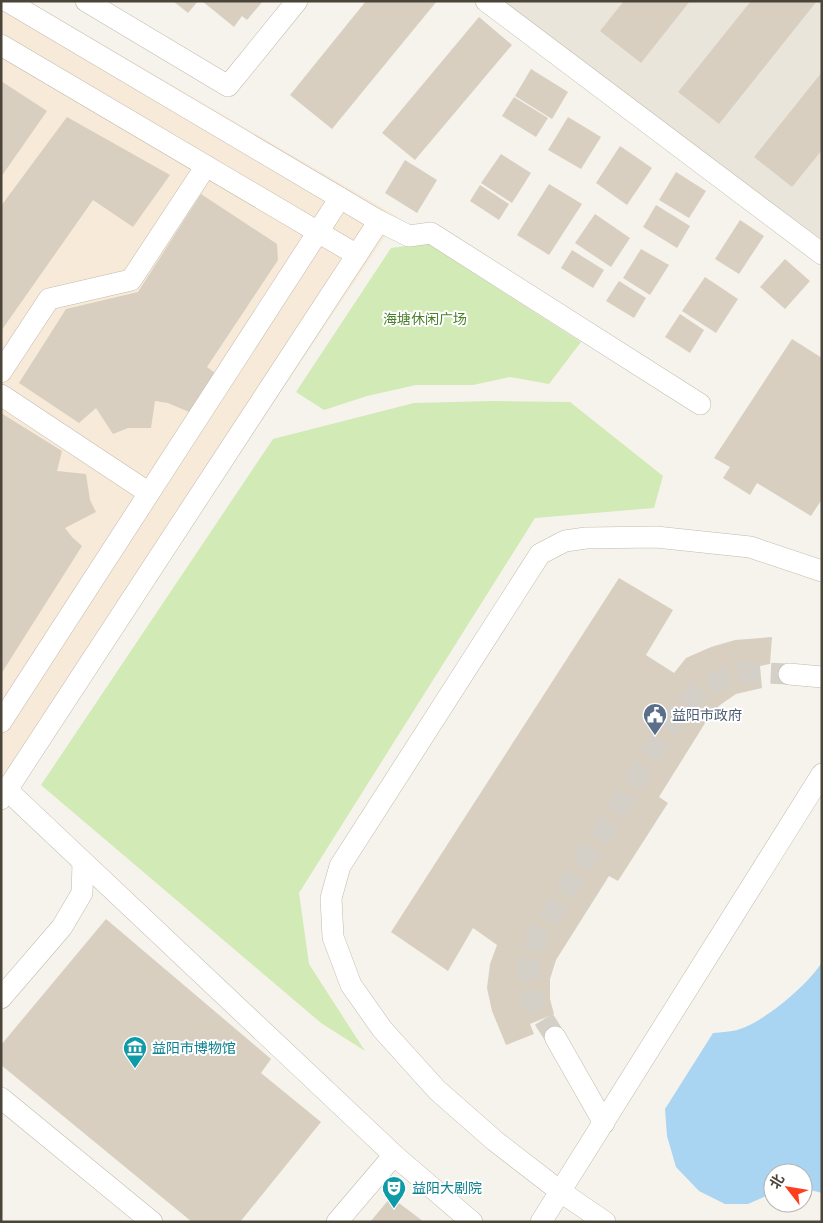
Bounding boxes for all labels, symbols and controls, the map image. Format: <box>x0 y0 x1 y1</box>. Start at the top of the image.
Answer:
park label: 海塘休闲广场 <box>383 310 467 328</box>
public building icon: 益阳市政府 <box>642 702 668 736</box>
place label: 益阳市政府 <box>672 706 742 724</box>
museum icon: 益阳市博物馆 <box>122 1035 148 1069</box>
place label: 益阳市博物馆 <box>152 1039 236 1057</box>
north arrow <box>763 1163 813 1213</box>
text: 北 <box>766 1171 788 1192</box>
theatre icon: 益阳大剧院 <box>381 1175 407 1209</box>
place label: 益阳大剧院 <box>412 1179 482 1197</box>

